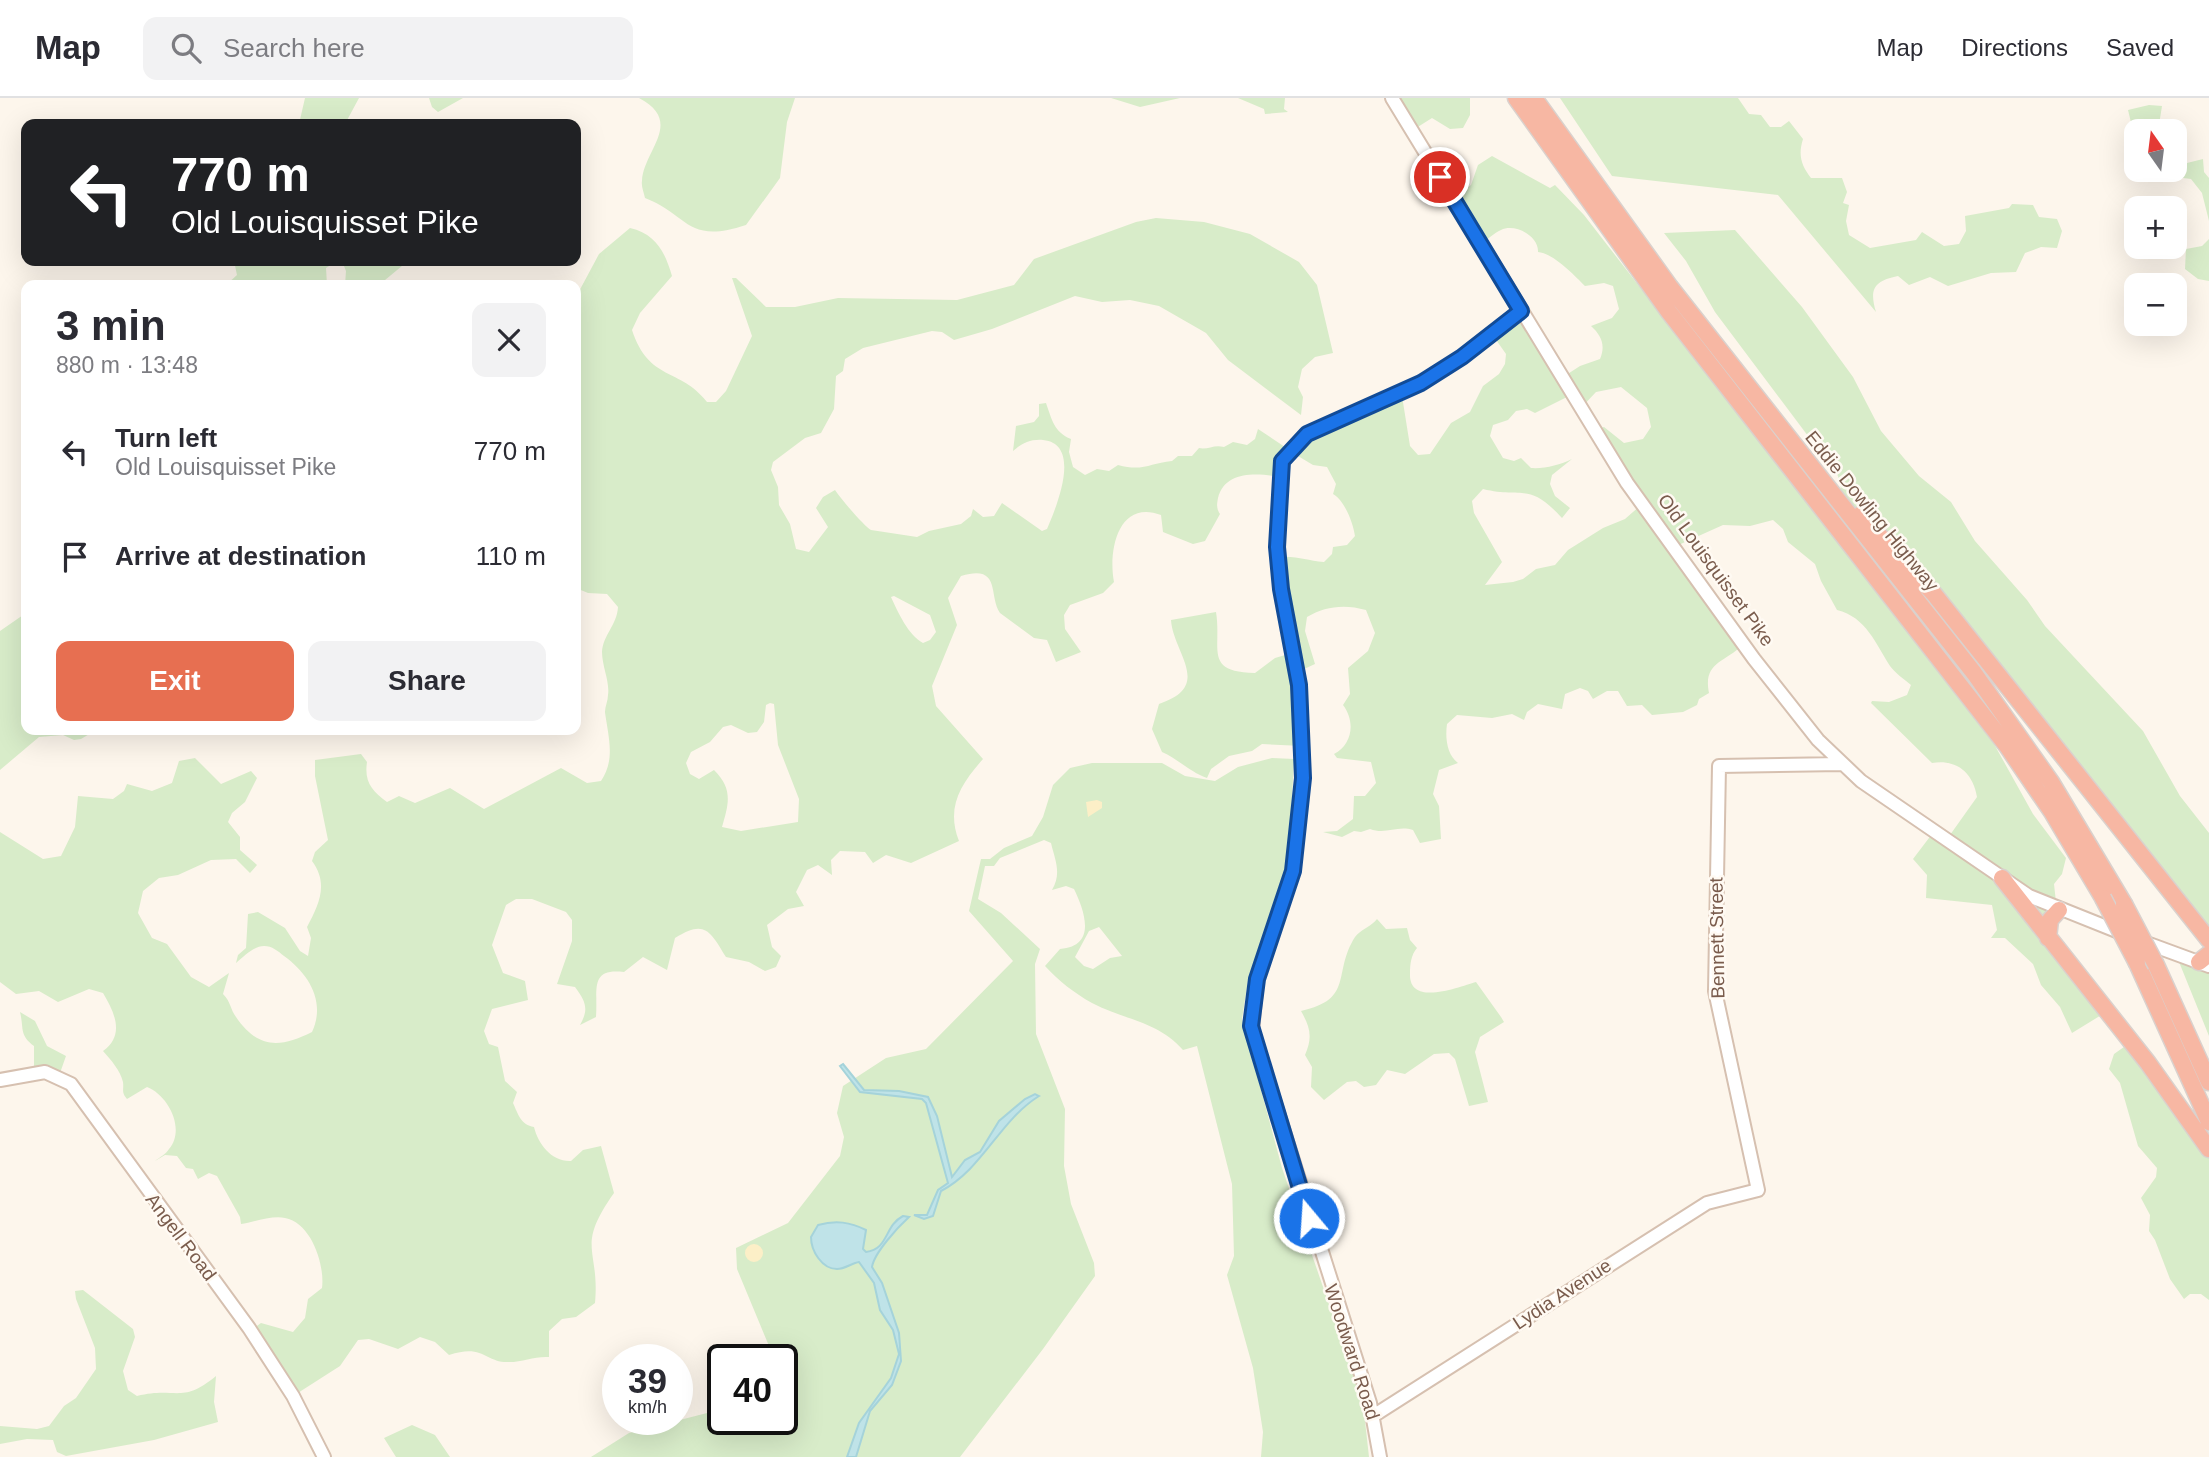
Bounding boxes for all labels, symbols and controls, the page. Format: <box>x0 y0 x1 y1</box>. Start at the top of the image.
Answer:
search box <box>143 17 633 80</box>
text: Map <box>35 29 101 66</box>
icon: search <box>167 29 205 67</box>
text: Search here <box>223 33 365 63</box>
text: Map <box>1877 34 1923 61</box>
text: Directions <box>1961 34 2068 61</box>
text: Saved <box>2106 34 2174 61</box>
north arrow <box>2124 119 2188 182</box>
map controls <box>2124 119 2187 336</box>
icon: left <box>56 147 147 238</box>
text: 770 m <box>171 147 310 201</box>
pin <box>1410 147 1470 207</box>
icon: arrive <box>1421 158 1459 196</box>
button: + <box>2124 196 2187 259</box>
text: Old Louisquisset Pike <box>171 204 479 240</box>
button: − <box>2124 273 2187 336</box>
text: 3 min <box>56 302 166 349</box>
button: close <box>472 303 546 377</box>
text: 880 m · 13:48 <box>56 352 198 378</box>
text: Turn left <box>115 423 217 453</box>
street label: Eddie Dowling Highway <box>1801 427 1943 596</box>
icon: left <box>56 433 94 471</box>
text: 770 m <box>474 436 546 466</box>
text: Old Louisquisset Pike <box>115 454 336 480</box>
street label: Old Louisquisset Pike <box>1654 490 1778 650</box>
icon: arrive <box>56 538 94 576</box>
text: Arrive at destination <box>115 541 366 571</box>
text: 110 m <box>476 541 546 571</box>
button: Exit <box>56 641 294 721</box>
button: Share <box>308 641 546 721</box>
street label: Bennett Street <box>1705 876 1729 999</box>
position arrow <box>1272 1181 1346 1255</box>
street label: Angell Road <box>141 1189 221 1285</box>
street label: Lydia Avenue <box>1509 1254 1615 1334</box>
street label: Woodward Road <box>1320 1282 1384 1422</box>
speed limit sign: 40 <box>707 1344 798 1435</box>
text: 39 <box>628 1361 667 1400</box>
text: km/h <box>628 1397 667 1417</box>

